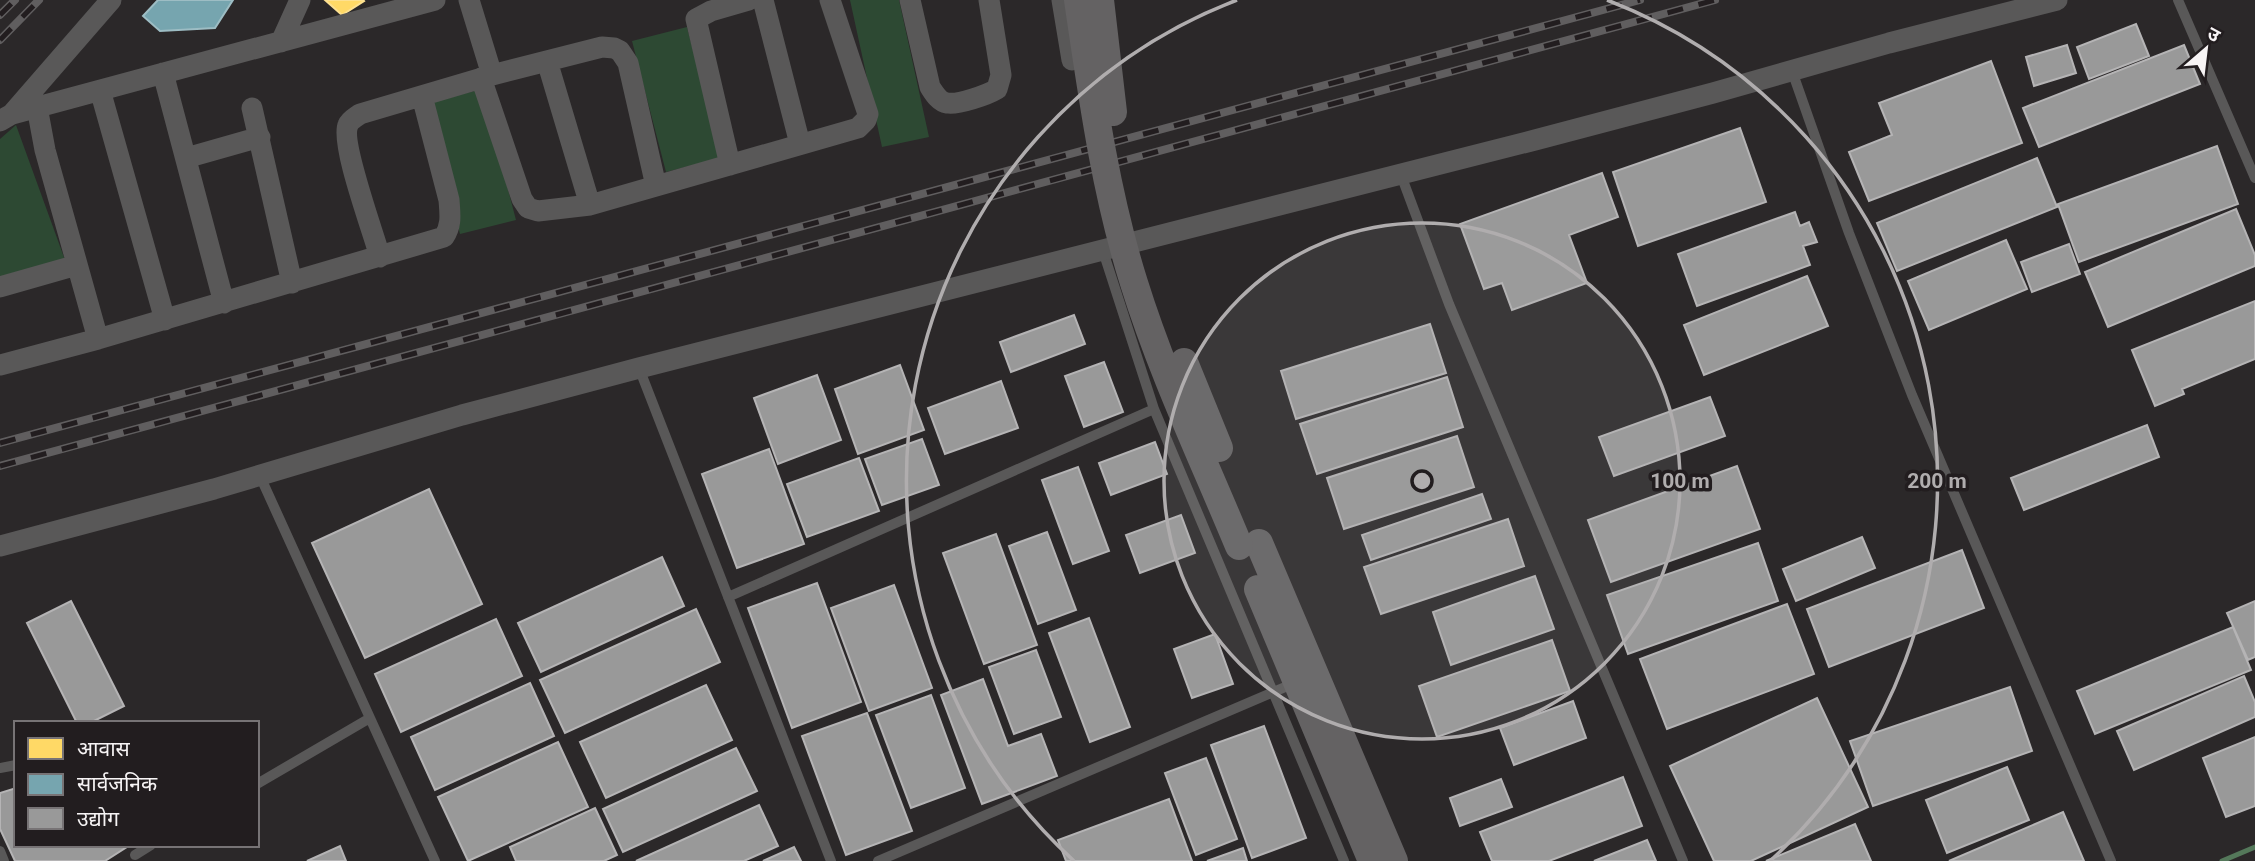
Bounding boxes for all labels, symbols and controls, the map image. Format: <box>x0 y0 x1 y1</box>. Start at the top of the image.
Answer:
north arrow <box>2171 14 2241 84</box>
text: उ <box>2203 22 2225 48</box>
centre of rings <box>1410 469 1434 493</box>
text: 100 m <box>1650 469 1710 493</box>
text: 200 m <box>1907 469 1967 493</box>
legend <box>14 721 259 847</box>
text: आवास <box>77 737 131 761</box>
text: सार्वजनिक <box>77 772 158 796</box>
text: उद्योग <box>77 807 120 831</box>

